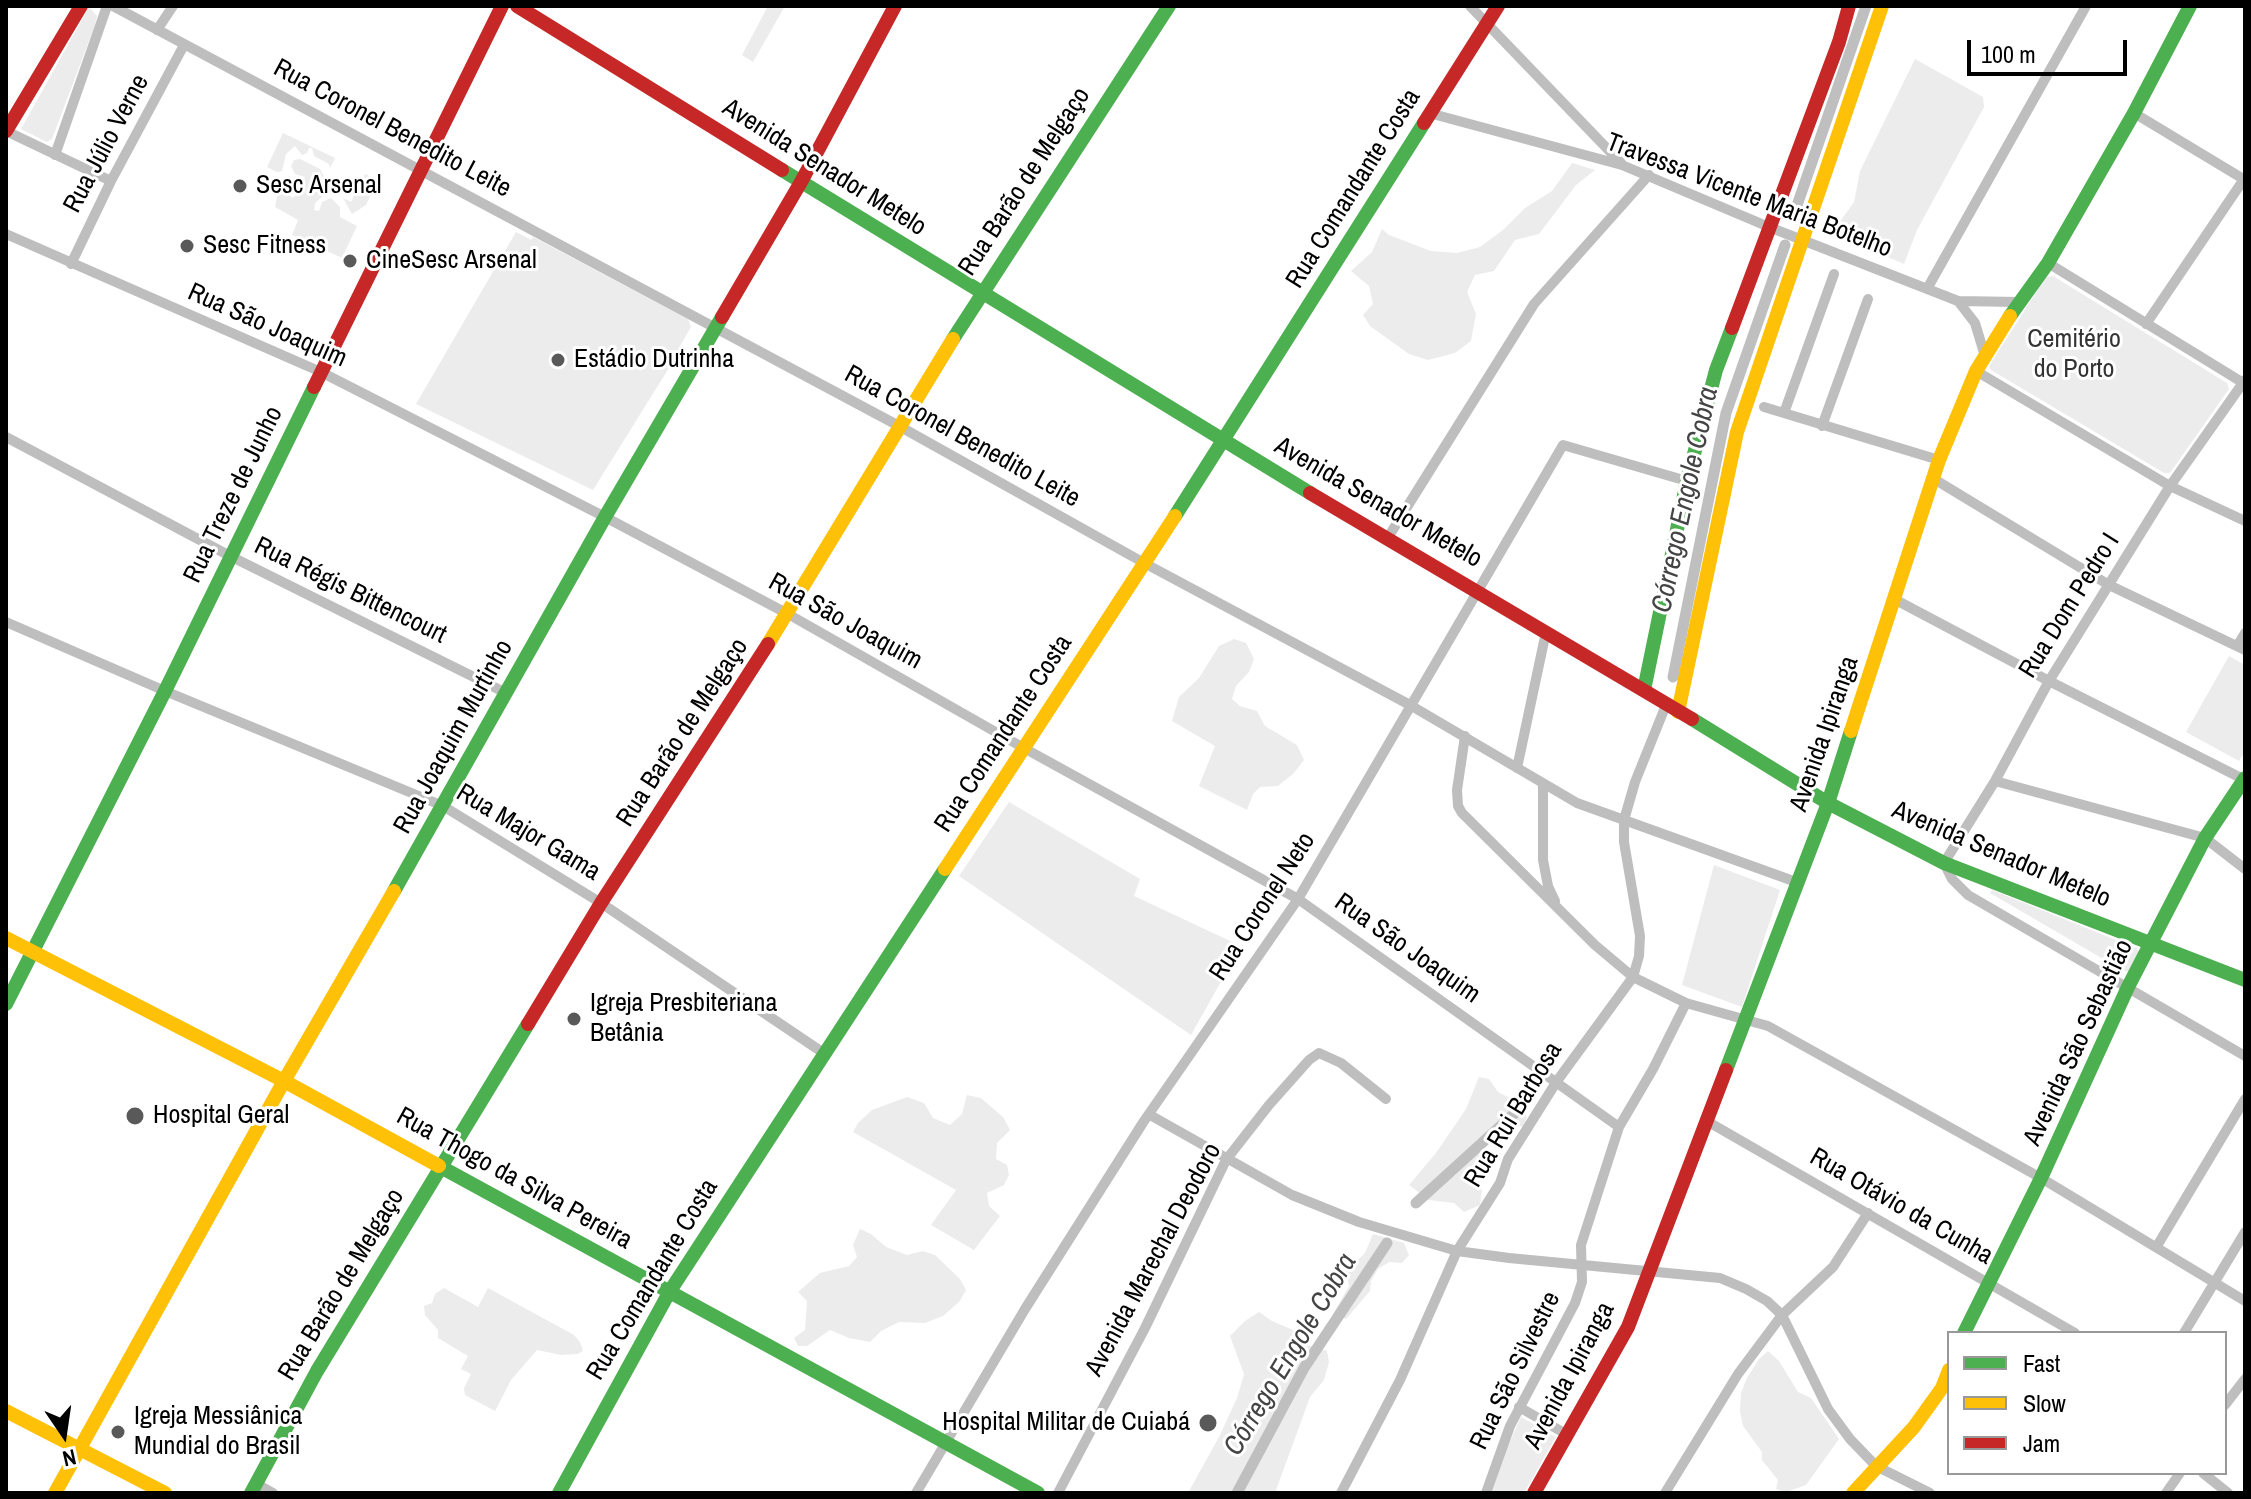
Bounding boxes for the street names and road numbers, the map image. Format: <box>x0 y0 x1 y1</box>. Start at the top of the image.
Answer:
street label: Rua Coronel Benedito Leite <box>268 53 516 205</box>
street label: Rua Júlio Verne <box>58 70 156 218</box>
street label: Rua Barão de Melgaço <box>953 82 1097 282</box>
street label: Rua Comandante Costa <box>1280 84 1428 294</box>
street label: Avenida Senador Metelo <box>716 93 932 243</box>
street label: Travessa Vicente Maria Botelho <box>1602 127 1896 265</box>
street label: Rua São Joaquim <box>183 277 351 375</box>
street label: Rua Coronel Benedito Leite <box>839 359 1085 515</box>
street label: Rua Treze de Junho <box>178 402 290 588</box>
street label: Avenida Senador Metelo <box>1269 431 1487 575</box>
street label: Rua Dom Pedro I <box>2013 528 2127 684</box>
street label: Rua Régis Bittencourt <box>249 531 451 651</box>
street label: Rua São Joaquim <box>763 567 927 677</box>
street label: Rua Comandante Costa <box>929 630 1079 838</box>
street label: Rua Barão de Melgaço <box>611 633 755 833</box>
street label: Rua Joaquim Murtinho <box>388 635 520 839</box>
street label: Avenida Ipiranga <box>1784 652 1866 816</box>
street label: Rua Major Gama <box>450 778 606 888</box>
street label: Avenida Senador Metelo <box>1887 795 2115 915</box>
street label: Rua Coronel Neto <box>1203 827 1323 987</box>
street label: Rua São Joaquim <box>1328 887 1486 1011</box>
street label: Avenida São Sebastião <box>2018 935 2140 1151</box>
street label: Rua Rui Barbosa <box>1459 1037 1569 1193</box>
street label: Rua Thogo da Silva Pereira <box>391 1101 637 1257</box>
street label: Avenida Marechal Deodoro <box>1079 1138 1229 1382</box>
street label: Rua Otávio da Cunha <box>1804 1142 1998 1272</box>
street label: Rua Comandante Costa <box>581 1174 725 1386</box>
street label: Rua Barão de Melgaço <box>272 1184 412 1386</box>
street label: Rua São Silvestre <box>1464 1287 1568 1455</box>
street label: Avenida Ipiranga <box>1518 1297 1622 1455</box>

